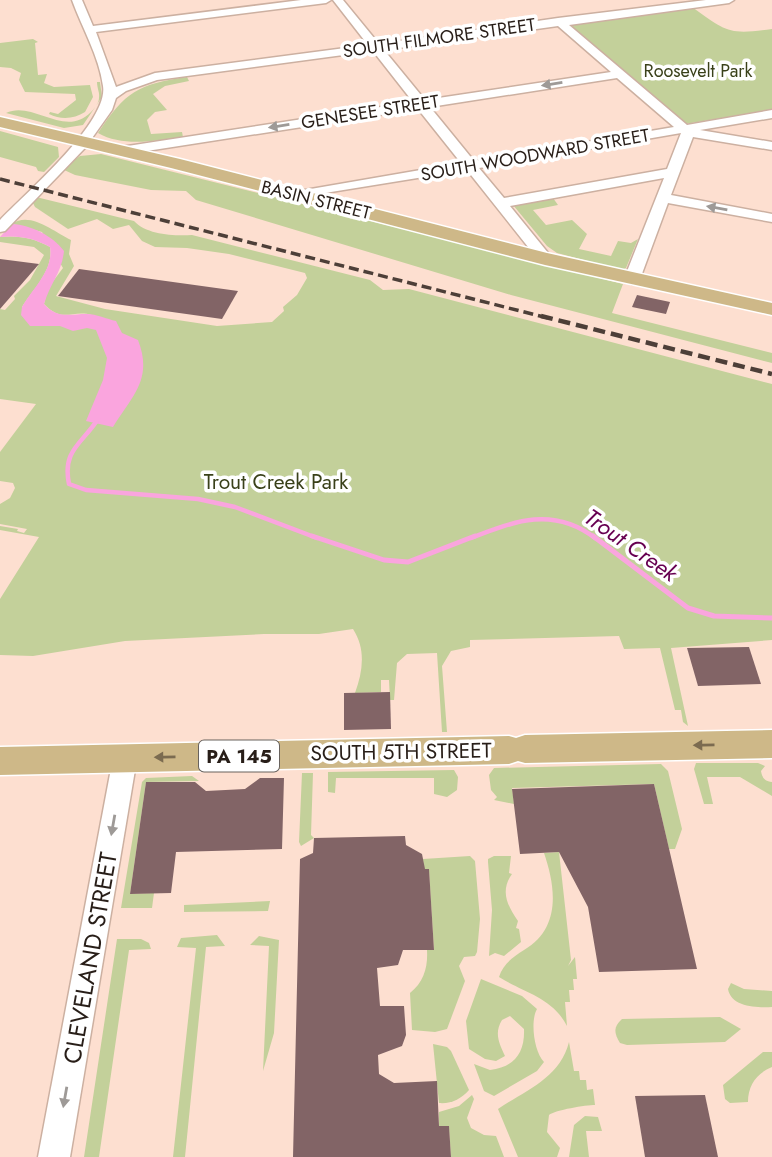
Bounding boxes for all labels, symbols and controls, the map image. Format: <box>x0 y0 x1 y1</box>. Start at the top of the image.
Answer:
street label: SOUTH FILMORE STREET <box>341 12 538 64</box>
park label: Roosevelt Park <box>644 58 752 84</box>
one-way arrow <box>541 79 563 90</box>
street label: GENESEE STREET <box>299 88 441 136</box>
one-way arrow <box>267 121 289 132</box>
street label: SOUTH WOODWARD STREET <box>419 122 652 188</box>
street label: BASIN STREET <box>259 174 374 226</box>
one-way arrow <box>706 203 728 214</box>
park label: Trout Creek Park <box>204 467 349 497</box>
water label: Trout Creek <box>577 500 686 590</box>
street label: SOUTH 5TH STREET <box>310 735 492 769</box>
road number: PA 145 <box>199 740 279 772</box>
one-way arrow <box>693 740 715 751</box>
one-way arrow <box>153 752 175 763</box>
one-way arrow <box>108 814 119 836</box>
street label: CLEVELAND STREET <box>54 849 126 1067</box>
one-way arrow <box>59 1087 70 1109</box>

